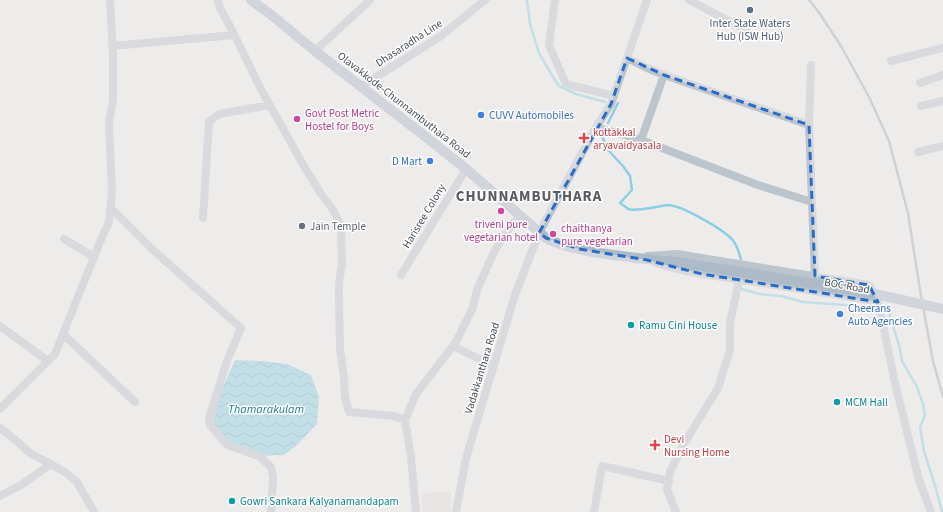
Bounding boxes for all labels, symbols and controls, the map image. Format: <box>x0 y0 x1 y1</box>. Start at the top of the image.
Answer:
marker: Inter State Waters Hub (ISW Hub) <box>745 5 755 15</box>
street label: Dhasaradha Line <box>373 15 446 70</box>
place label: Inter State Waters Hub (ISW Hub) <box>710 16 791 44</box>
street label: Olavakkode-Chunnambuthara Road <box>334 48 474 162</box>
place label: Govt Post Metric Hostel for Boys <box>305 106 380 134</box>
place label: CUVV Automobiles <box>489 108 574 123</box>
marker: CUVV Automobiles <box>476 110 486 120</box>
marker: Govt Post Metric Hostel for Boys <box>292 114 302 124</box>
place label: kottakkal aryavaidyasala <box>593 125 661 153</box>
marker: kottakkal aryavaidyasala <box>578 132 590 144</box>
place label: D Mart <box>392 154 422 169</box>
marker: D Mart <box>425 156 435 166</box>
street label: Harisree Colony <box>399 181 449 251</box>
district label: CHUNNAMBUTHARA <box>456 186 602 207</box>
marker: triveni pure vegetarian hotel <box>496 206 506 216</box>
place label: triveni pure vegetarian hotel <box>464 217 538 245</box>
place label: Jain Temple <box>310 219 366 234</box>
marker: Jain Temple <box>297 221 307 231</box>
place label: chaithanya pure vegetarian <box>561 221 633 249</box>
marker: chaithanya pure vegetarian <box>548 229 558 239</box>
street label: BOC Road <box>823 275 871 297</box>
place label: Cheerans Auto Agencies <box>848 301 913 329</box>
marker: Cheerans Auto Agencies <box>835 309 845 319</box>
place label: Ramu Cini House <box>639 318 718 333</box>
street label: Vadakkanthara Road <box>461 320 503 416</box>
marker: Ramu Cini House <box>626 320 636 330</box>
place label: MCM Hall <box>845 395 888 410</box>
marker: MCM Hall <box>832 397 842 407</box>
water label: Thamarakulam <box>228 401 304 418</box>
place label: Devi Nursing Home <box>664 432 730 460</box>
marker: Devi Nursing Home <box>649 439 661 451</box>
place label: Gowri Sankara Kalyanamandapam <box>240 494 399 509</box>
marker: Gowri Sankara Kalyanamandapam <box>227 496 237 506</box>

